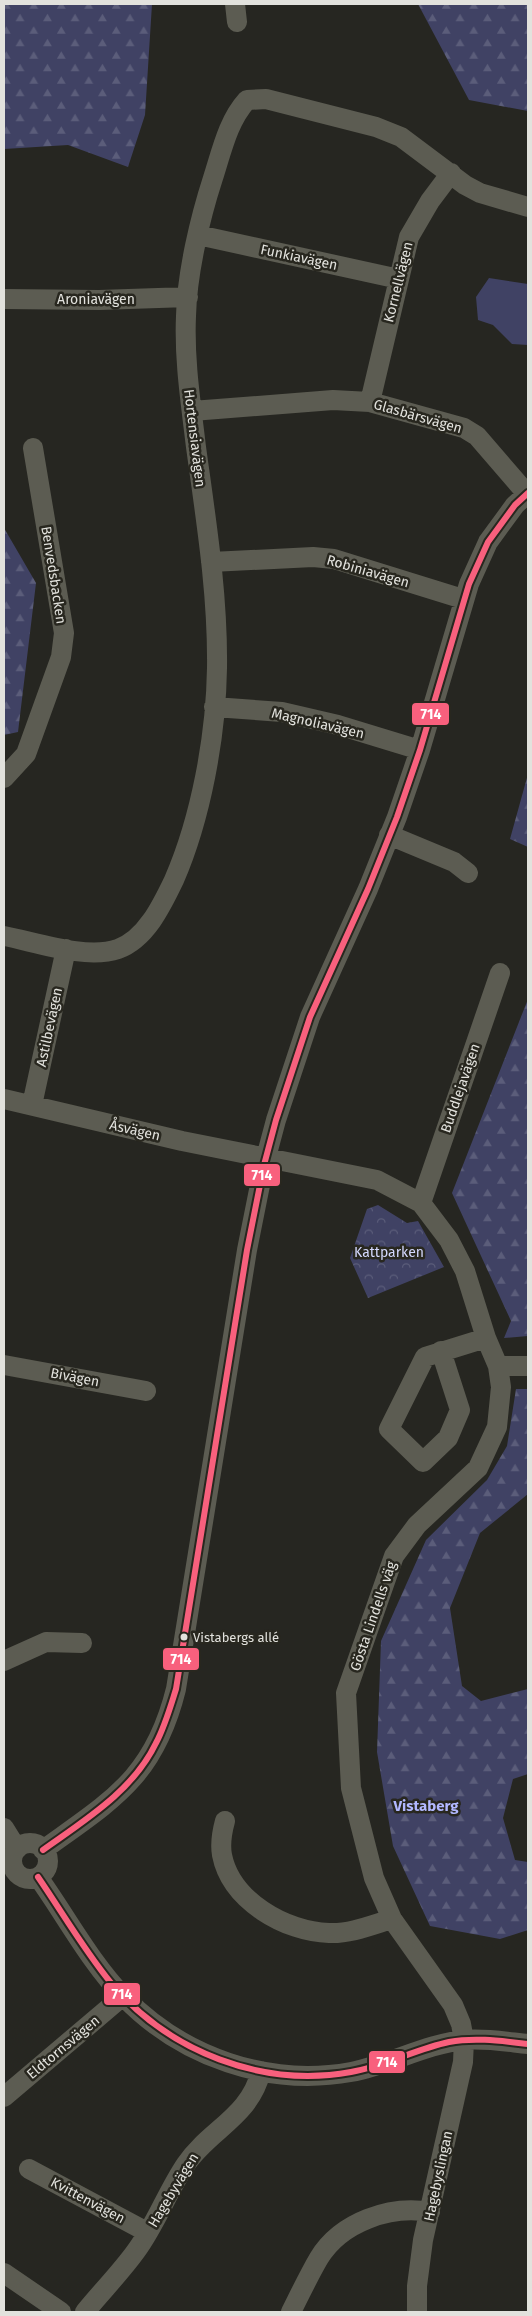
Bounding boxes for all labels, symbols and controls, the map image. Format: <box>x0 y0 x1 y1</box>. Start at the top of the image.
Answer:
street label: Kornellvägen <box>380 240 417 324</box>
street label: Funkiavägen <box>259 241 339 274</box>
street label: Aroniavägen <box>57 291 135 308</box>
street label: Hortensiavägen <box>180 388 209 488</box>
street label: Glasbärsvägen <box>372 396 464 437</box>
street label: Benvedsbacken <box>37 525 70 625</box>
street label: Robiniavägen <box>325 552 411 591</box>
line badge: 714 <box>411 702 450 726</box>
street label: Magnoliavägen <box>270 705 366 742</box>
text: 714 <box>421 706 441 723</box>
street label: Astilbevägen <box>33 986 66 1068</box>
street label: Buddlejavägen <box>437 1041 484 1135</box>
street label: Åsvägen <box>108 1115 162 1145</box>
line badge: 714 <box>243 1163 281 1187</box>
text: 714 <box>252 1167 272 1184</box>
park label: Kattparken <box>354 1244 424 1261</box>
street label: Bivägen <box>49 1364 101 1391</box>
street label: Gösta Lindells väg <box>347 1558 400 1673</box>
place label: Vistabergs allé <box>193 1630 279 1645</box>
marker: Vistabergs allé <box>179 1632 189 1642</box>
line badge: 714 <box>162 1647 200 1671</box>
text: 714 <box>171 1651 191 1668</box>
district label: Vistaberg <box>392 1797 459 1815</box>
line badge: 714 <box>103 1982 141 2006</box>
text: 714 <box>112 1986 132 2003</box>
street label: Eldtornsvägen <box>23 2012 103 2083</box>
line badge: 714 <box>368 2050 406 2074</box>
text: 714 <box>377 2054 397 2071</box>
street label: Hagebyslingan <box>421 2129 456 2223</box>
street label: Hagebyvägen <box>145 2150 202 2231</box>
street label: Kvittenvägen <box>48 2174 128 2227</box>

